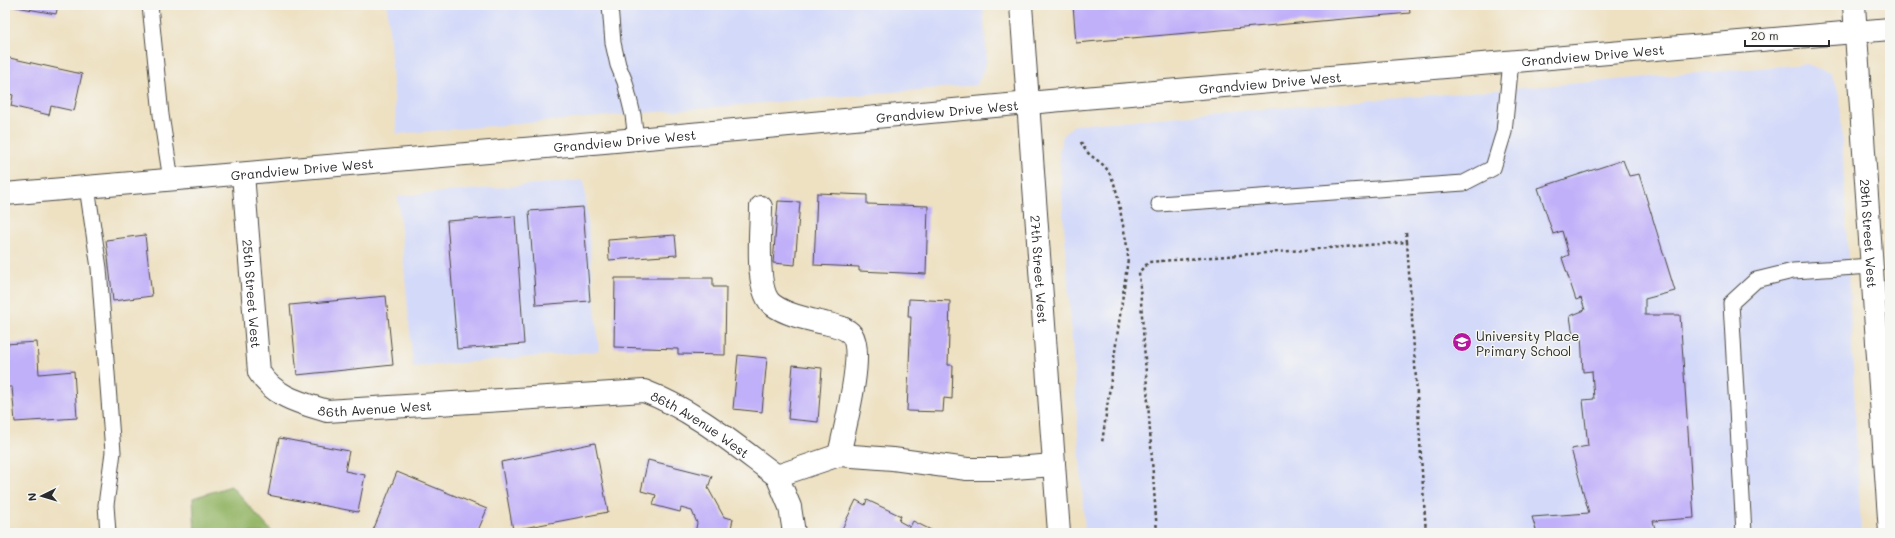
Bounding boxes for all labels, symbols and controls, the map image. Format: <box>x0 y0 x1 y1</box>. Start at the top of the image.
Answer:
scale bar <box>1745 22 1829 48</box>
text: 20 m <box>1751 27 1779 43</box>
street label: Grandview Drive West <box>1521 40 1665 69</box>
street label: Grandview Drive West <box>1198 67 1342 97</box>
street label: Grandview Drive West <box>875 95 1020 125</box>
street label: Grandview Drive West <box>553 125 697 155</box>
street label: Grandview Drive West <box>230 154 374 183</box>
street label: 29th Street West <box>1857 178 1882 289</box>
street label: 27th Street West <box>1028 214 1052 325</box>
street label: 25th Street West <box>240 238 266 349</box>
place label: University Place Primary School <box>1476 327 1579 359</box>
school or university icon: University Place Primary School <box>1451 331 1473 353</box>
street label: 86th Avenue West <box>648 386 753 461</box>
street label: 86th Avenue West <box>316 396 432 420</box>
north arrow <box>22 476 62 516</box>
text: N <box>24 492 39 502</box>

